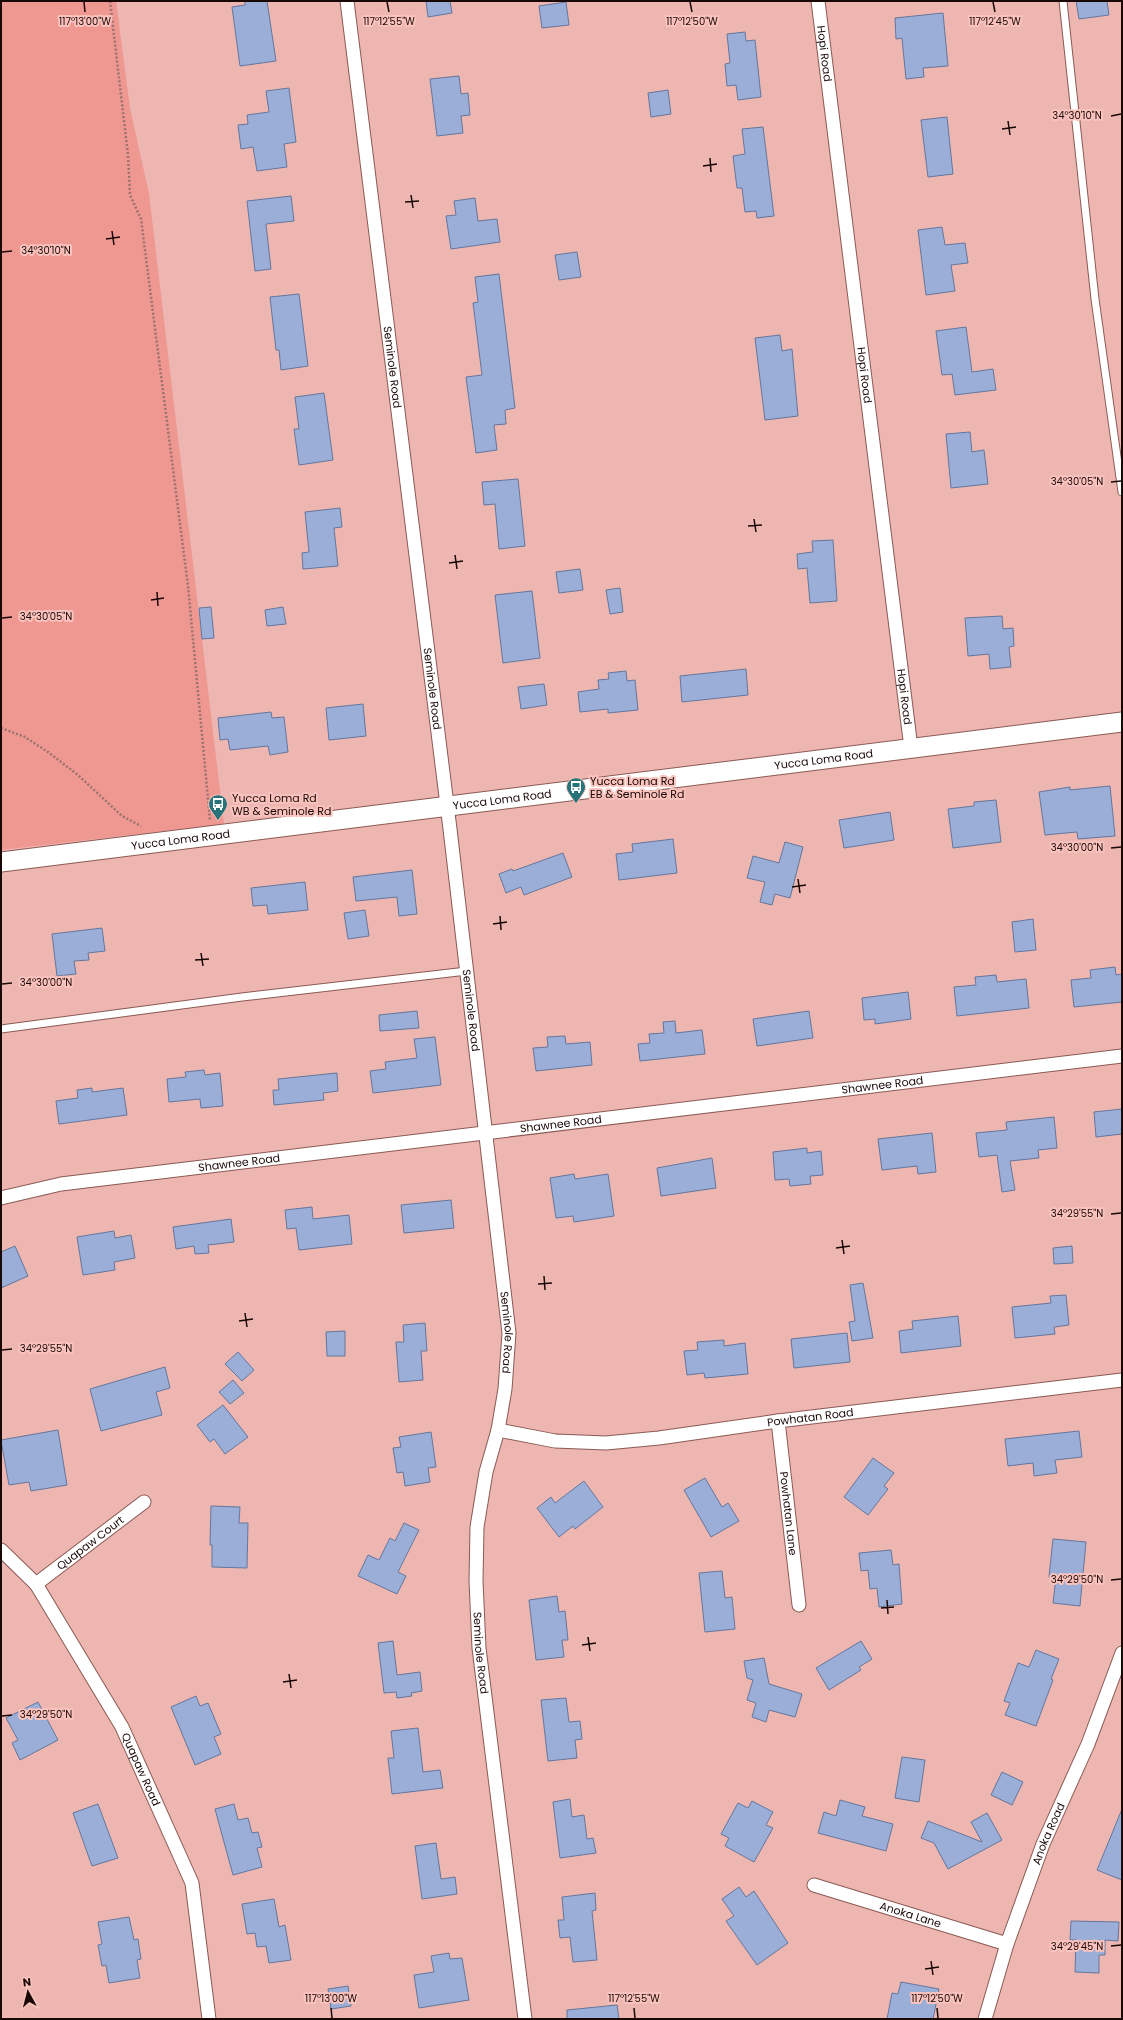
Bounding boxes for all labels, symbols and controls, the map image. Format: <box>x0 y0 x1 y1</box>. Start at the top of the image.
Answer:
text: 117°13'00"W <box>59 14 111 29</box>
text: 117°12'55"W <box>363 14 415 29</box>
text: 117°12'50"W <box>666 14 718 29</box>
text: 117°12'45"W <box>969 14 1021 29</box>
street label: Hopi Road <box>813 25 836 83</box>
text: 34°30'10"N <box>1052 108 1102 123</box>
text: 34°30'10"N <box>21 243 71 258</box>
street label: Seminole Road <box>380 325 406 409</box>
street label: Hopi Road <box>853 346 876 404</box>
text: 34°30'05"N <box>1051 474 1103 489</box>
text: 34°30'05"N <box>20 609 72 624</box>
street label: Seminole Road <box>420 647 446 731</box>
street label: Hopi Road <box>893 668 916 726</box>
street label: Yucca Loma Road <box>773 745 874 773</box>
place label: Yucca Loma Rd EB & Seminole Rd <box>590 773 684 802</box>
bus stop icon: Yucca Loma Rd EB & Seminole Rd <box>565 776 587 804</box>
street label: Yucca Loma Road <box>452 785 552 814</box>
place label: Yucca Loma Rd WB & Seminole Rd <box>232 790 331 819</box>
bus stop icon: Yucca Loma Rd WB & Seminole Rd <box>207 793 229 821</box>
street label: Yucca Loma Road <box>130 825 231 854</box>
text: 34°30'00"N <box>1051 840 1103 855</box>
street label: Seminole Road <box>458 968 484 1052</box>
text: 34°30'00"N <box>20 975 72 990</box>
street label: Shawnee Road <box>841 1072 924 1098</box>
street label: Shawnee Road <box>519 1111 603 1137</box>
street label: Shawnee Road <box>197 1150 281 1175</box>
text: 34°29'55"N <box>1051 1206 1103 1221</box>
street label: Seminole Road <box>496 1290 517 1374</box>
text: 34°29'55"N <box>20 1341 72 1356</box>
street label: Powhatan Road <box>766 1404 854 1430</box>
street label: Powhatan Lane <box>776 1471 801 1556</box>
street label: Quapaw Court <box>53 1512 127 1574</box>
text: 34°29'50"N <box>1051 1572 1103 1587</box>
street label: Seminole Road <box>469 1611 493 1695</box>
text: 34°29'50"N <box>20 1707 72 1722</box>
street label: Quapaw Road <box>118 1730 164 1808</box>
street label: Anoka Road <box>1028 1800 1069 1867</box>
street label: Anoka Lane <box>878 1898 944 1932</box>
text: 34°29'45"N <box>1051 1939 1103 1954</box>
north arrow <box>8 1972 48 2012</box>
text: N <box>22 1974 32 1991</box>
text: 117°13'00"W <box>305 1991 357 2006</box>
text: 117°12'55"W <box>608 1991 660 2006</box>
text: 117°12'50"W <box>911 1991 963 2006</box>

